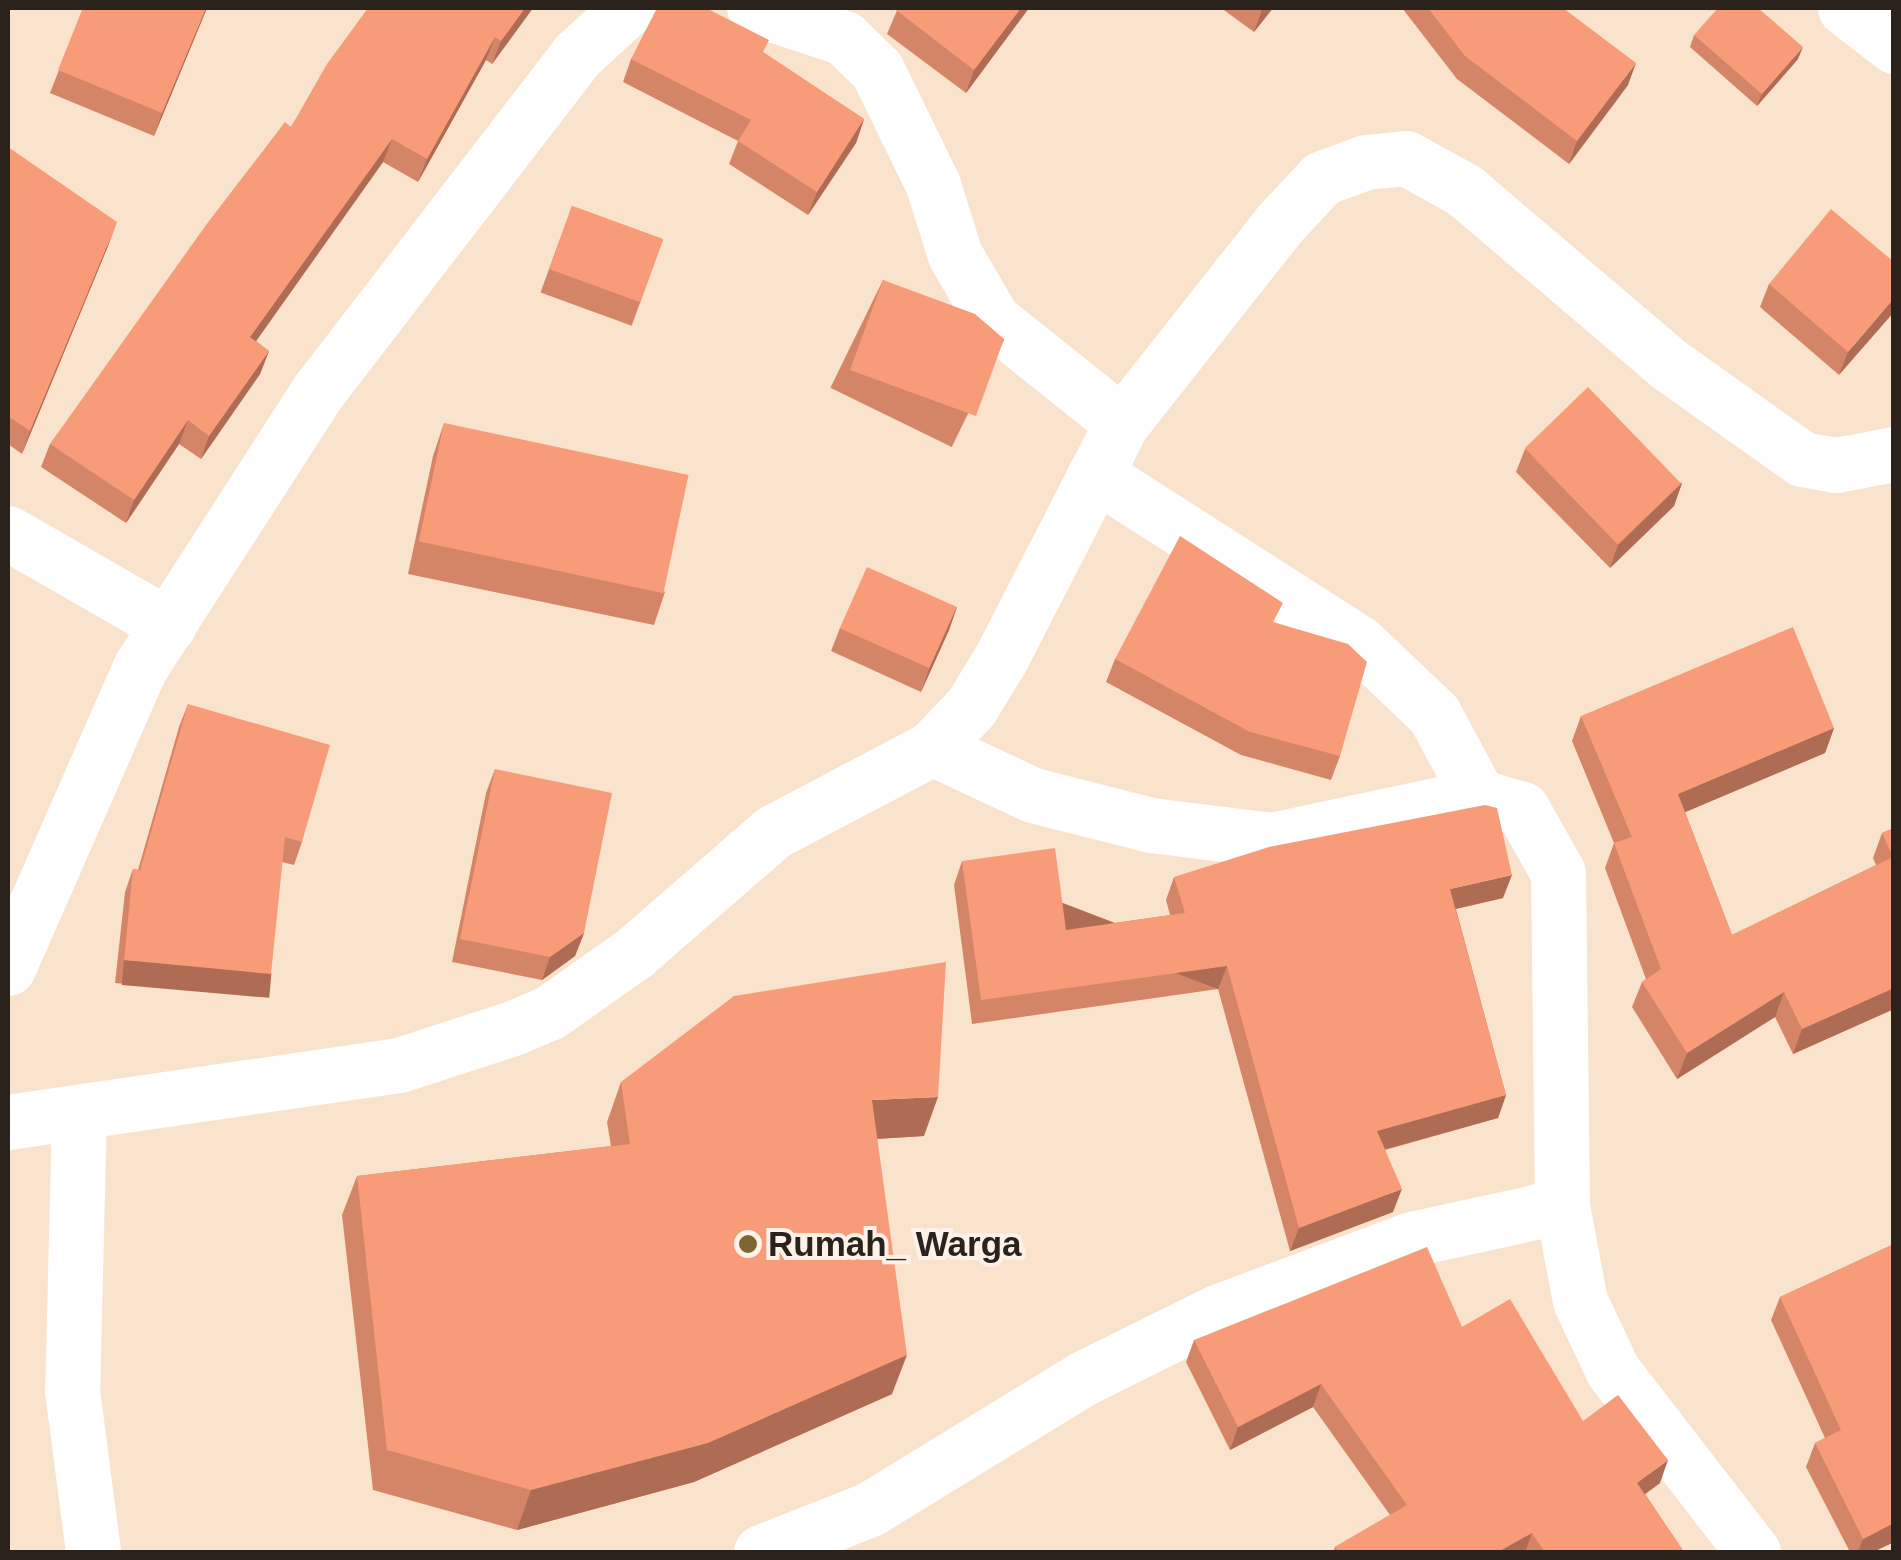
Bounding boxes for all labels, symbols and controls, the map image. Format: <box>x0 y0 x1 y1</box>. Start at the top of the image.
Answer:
place label: Rumah_ Warga <box>768 1223 1021 1265</box>
marker: Rumah_ Warga <box>737 1233 759 1255</box>

